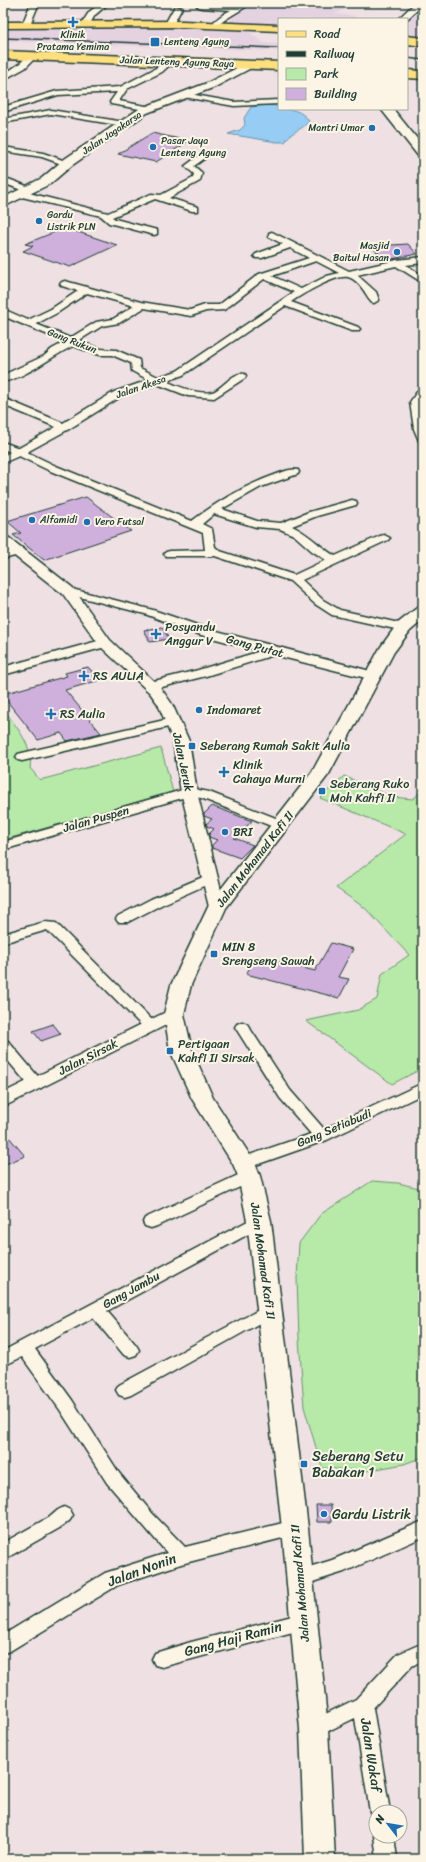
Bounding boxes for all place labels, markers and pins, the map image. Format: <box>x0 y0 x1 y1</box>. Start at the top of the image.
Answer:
marker: Klinik Pratama Yemima <box>67 16 79 28</box>
place label: Klinik Pratama Yemima <box>37 26 109 56</box>
place label: Lenteng Agung <box>164 33 229 51</box>
marker: Lenteng Agung <box>149 36 161 48</box>
place label: Mantri Umar <box>308 119 365 137</box>
marker: Mantri Umar <box>367 123 377 133</box>
place label: Pasar Jaya Lenteng Agung <box>161 132 226 162</box>
marker: Pasar Jaya Lenteng Agung <box>148 142 158 152</box>
place label: Gardu Listrik PLN <box>47 206 96 236</box>
marker: Gardu Listrik PLN <box>34 216 44 226</box>
place label: Masjid Baitul Hasan <box>333 237 390 267</box>
marker: Masjid Baitul Hasan <box>392 247 402 257</box>
place label: Alfamidi <box>39 511 77 529</box>
place label: Vero Futsal <box>95 513 145 531</box>
marker: Alfamidi <box>27 515 37 525</box>
marker: Vero Futsal <box>82 517 92 527</box>
place label: Posyandu Anggur V <box>164 616 216 652</box>
marker: Posyandu Anggur V <box>150 628 162 640</box>
place label: RS AULIA <box>93 665 144 687</box>
marker: RS AULIA <box>78 670 90 682</box>
place label: Indomaret <box>206 699 262 721</box>
place label: RS Aulia <box>60 703 105 725</box>
marker: Indomaret <box>194 705 204 715</box>
marker: RS Aulia <box>45 708 57 720</box>
place label: Seberang Rumah Sakit Aulia <box>200 735 350 757</box>
marker: Seberang Rumah Sakit Aulia <box>187 741 197 751</box>
place label: Klinik Cahaya Murni <box>233 754 306 790</box>
marker: Klinik Cahaya Murni <box>218 766 230 778</box>
place label: Seberang Ruko Moh Kahfi II <box>330 773 409 809</box>
marker: Seberang Ruko Moh Kahfi II <box>317 786 327 796</box>
place label: BRI <box>233 821 254 843</box>
marker: BRI <box>220 827 230 837</box>
place label: MIN 8 Srengseng Sawah <box>222 936 315 972</box>
marker: MIN 8 Srengseng Sawah <box>209 949 219 959</box>
place label: Pertigaan Kahfi II Sirsak <box>178 1033 255 1069</box>
marker: Pertigaan Kahfi II Sirsak <box>165 1046 175 1056</box>
place label: Seberang Setu Babakan 1 <box>312 1444 404 1485</box>
marker: Seberang Setu Babakan 1 <box>299 1459 309 1469</box>
place label: Gardu Listrik <box>332 1502 411 1527</box>
marker: Gardu Listrik <box>319 1509 329 1519</box>

